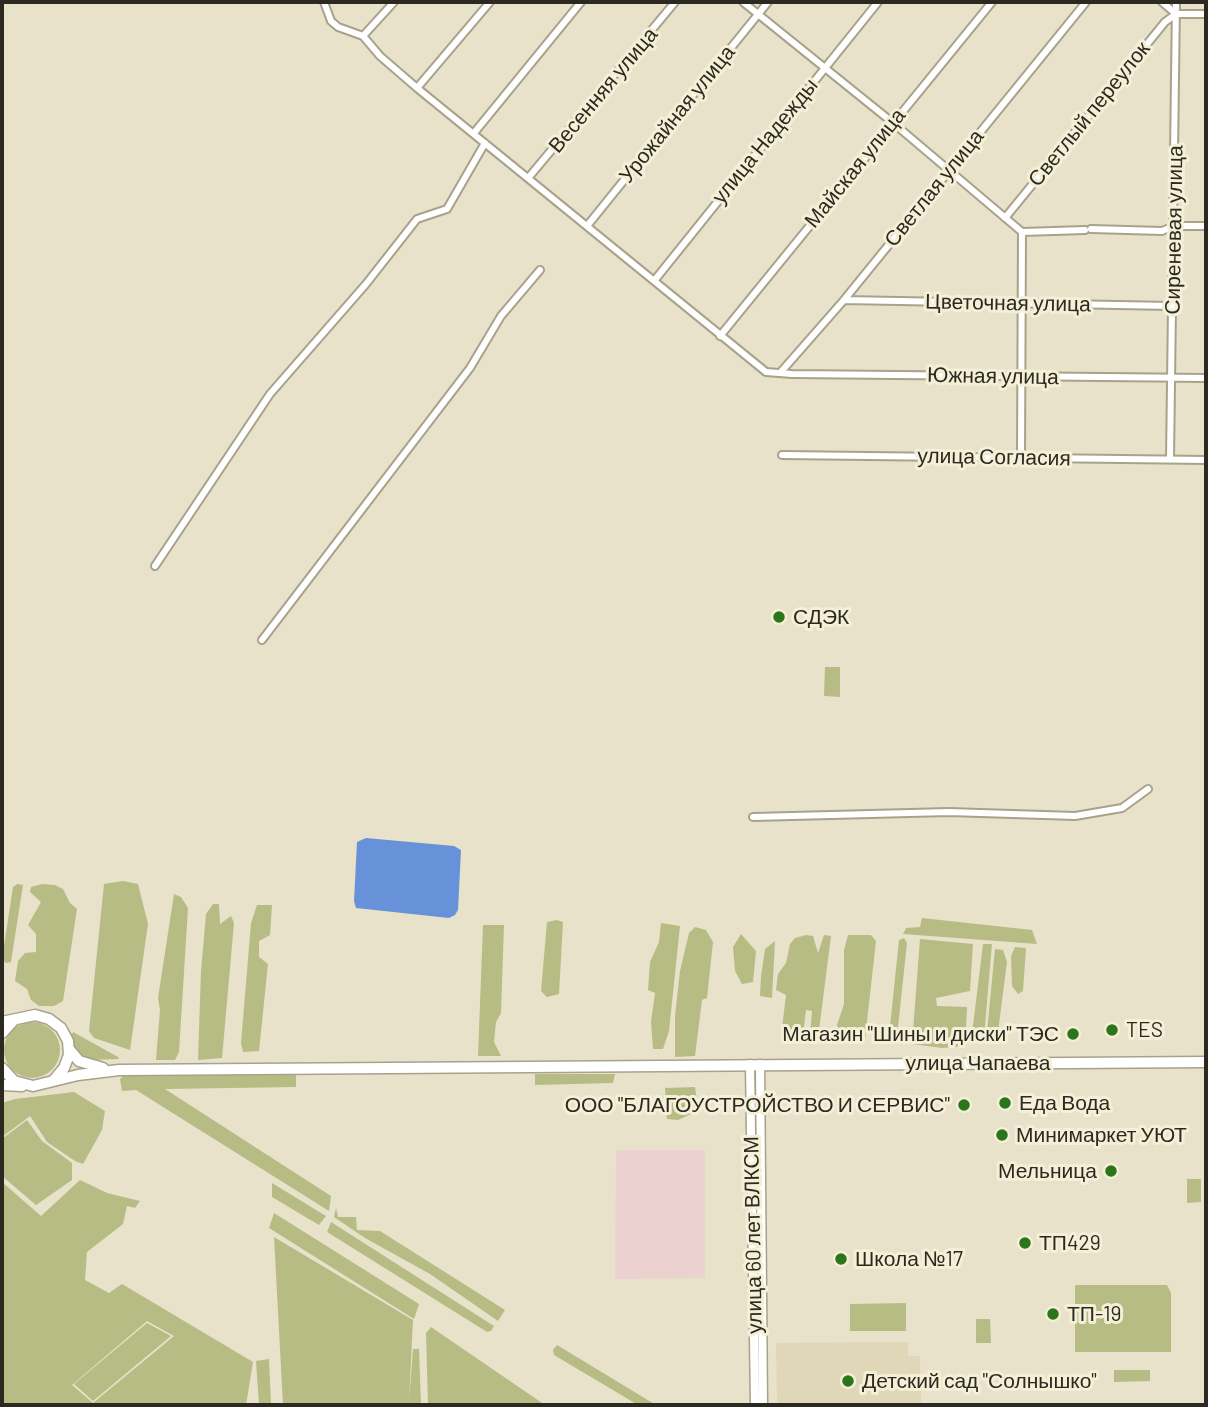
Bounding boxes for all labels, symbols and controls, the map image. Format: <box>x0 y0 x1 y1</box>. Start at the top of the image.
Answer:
street label: Весенняя улица <box>543 22 663 158</box>
street label: Светлый переулок <box>1023 36 1155 192</box>
street label: Урожайная улица <box>614 40 740 188</box>
street label: улица Надежды <box>707 73 823 209</box>
street label: Майская улица <box>799 103 911 233</box>
street label: Светлая улица <box>879 124 989 252</box>
street label: Сиреневая улица <box>1160 145 1188 315</box>
street label: Цветочная улица <box>925 289 1091 317</box>
street label: Южная улица <box>927 362 1059 390</box>
street label: улица Согласия <box>917 443 1071 471</box>
place label: СДЭК <box>793 604 849 630</box>
marker: СДЭК <box>771 609 787 625</box>
place label: TES <box>1126 1017 1163 1043</box>
place label: Магазин "Шины и диски" ТЭС <box>782 1021 1059 1047</box>
marker: TES <box>1104 1022 1120 1038</box>
marker: Магазин "Шины и диски" ТЭС <box>1065 1026 1081 1042</box>
street label: улица Чапаева <box>906 1050 1050 1076</box>
place label: Еда Вода <box>1019 1090 1110 1116</box>
place label: ООО "БЛАГОУСТРОЙСТВО И СЕРВИС" <box>565 1092 950 1118</box>
marker: Еда Вода <box>997 1095 1013 1111</box>
marker: ООО "БЛАГОУСТРОЙСТВО И СЕРВИС" <box>956 1097 972 1113</box>
place label: Минимаркет УЮТ <box>1016 1122 1187 1148</box>
marker: Минимаркет УЮТ <box>994 1127 1010 1143</box>
street label: улица 60 лет ВЛКСМ <box>739 1136 767 1334</box>
place label: Мельница <box>998 1158 1097 1184</box>
marker: Мельница <box>1103 1163 1119 1179</box>
place label: ТП429 <box>1039 1230 1101 1256</box>
marker: ТП429 <box>1017 1235 1033 1251</box>
place label: Школа №17 <box>855 1246 963 1272</box>
marker: Школа №17 <box>833 1251 849 1267</box>
place label: ТП-19 <box>1067 1301 1121 1327</box>
marker: ТП-19 <box>1045 1306 1061 1322</box>
place label: Детский сад "Солнышко" <box>862 1368 1097 1394</box>
marker: Детский сад "Солнышко" <box>840 1373 856 1389</box>

